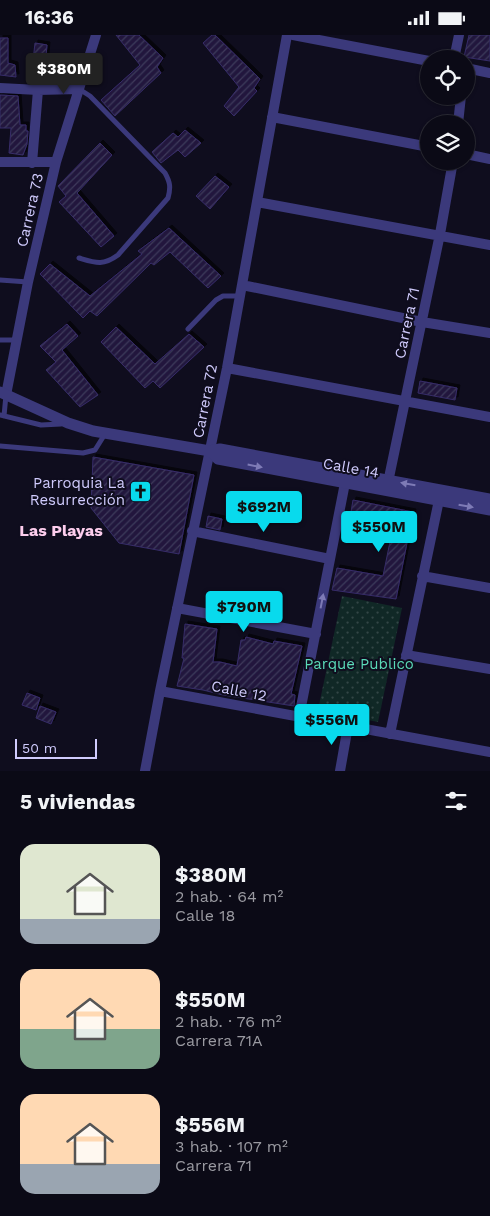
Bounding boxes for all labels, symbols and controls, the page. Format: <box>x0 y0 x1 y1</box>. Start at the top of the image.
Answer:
text: 16:36 <box>25 6 74 29</box>
map controls <box>420 50 475 170</box>
button: locate <box>420 50 475 105</box>
pin: $380M <box>29 53 99 95</box>
text: $380M <box>37 59 91 78</box>
button: layers <box>420 115 475 170</box>
street label: Carrera 73 <box>13 171 47 249</box>
street label: Carrera 71 <box>391 286 423 360</box>
street label: Carrera 72 <box>189 362 221 440</box>
street label: Calle 14 <box>322 454 380 482</box>
one-way arrow <box>247 462 263 470</box>
place label: Parroquia La Resurrección <box>30 474 126 509</box>
church icon: Parroquia La Resurrección <box>129 480 153 504</box>
one-way arrow <box>399 480 415 488</box>
pin: $692M <box>229 491 299 533</box>
text: $692M <box>237 497 291 516</box>
one-way arrow <box>458 502 474 510</box>
pin: $550M <box>344 511 414 553</box>
text: $550M <box>352 517 406 536</box>
district label: Las Playas <box>19 521 103 540</box>
pin: $790M <box>209 591 279 633</box>
one-way arrow <box>318 593 326 608</box>
text: $790M <box>217 597 271 616</box>
park label: Parque Publico <box>304 655 414 673</box>
street label: Calle 12 <box>210 677 268 705</box>
pin: $556M <box>297 703 367 746</box>
text: $556M <box>305 710 359 729</box>
scale bar <box>15 736 98 759</box>
text: 50 m <box>22 740 57 756</box>
icon: filters <box>442 787 470 815</box>
text: 5 viviendas <box>20 789 135 814</box>
text: $380M <box>175 862 247 887</box>
icon: home <box>60 864 120 924</box>
text: 2 hab. · 64 m² <box>175 887 283 906</box>
text: Calle 18 <box>175 906 235 925</box>
text: $550M <box>175 987 246 1012</box>
icon: home <box>60 989 120 1049</box>
text: 2 hab. · 76 m² <box>175 1012 282 1031</box>
text: Carrera 71A <box>175 1031 263 1050</box>
text: $556M <box>175 1112 245 1137</box>
icon: home <box>60 1114 120 1174</box>
text: 3 hab. · 107 m² <box>175 1137 288 1156</box>
text: Carrera 71 <box>175 1156 252 1175</box>

